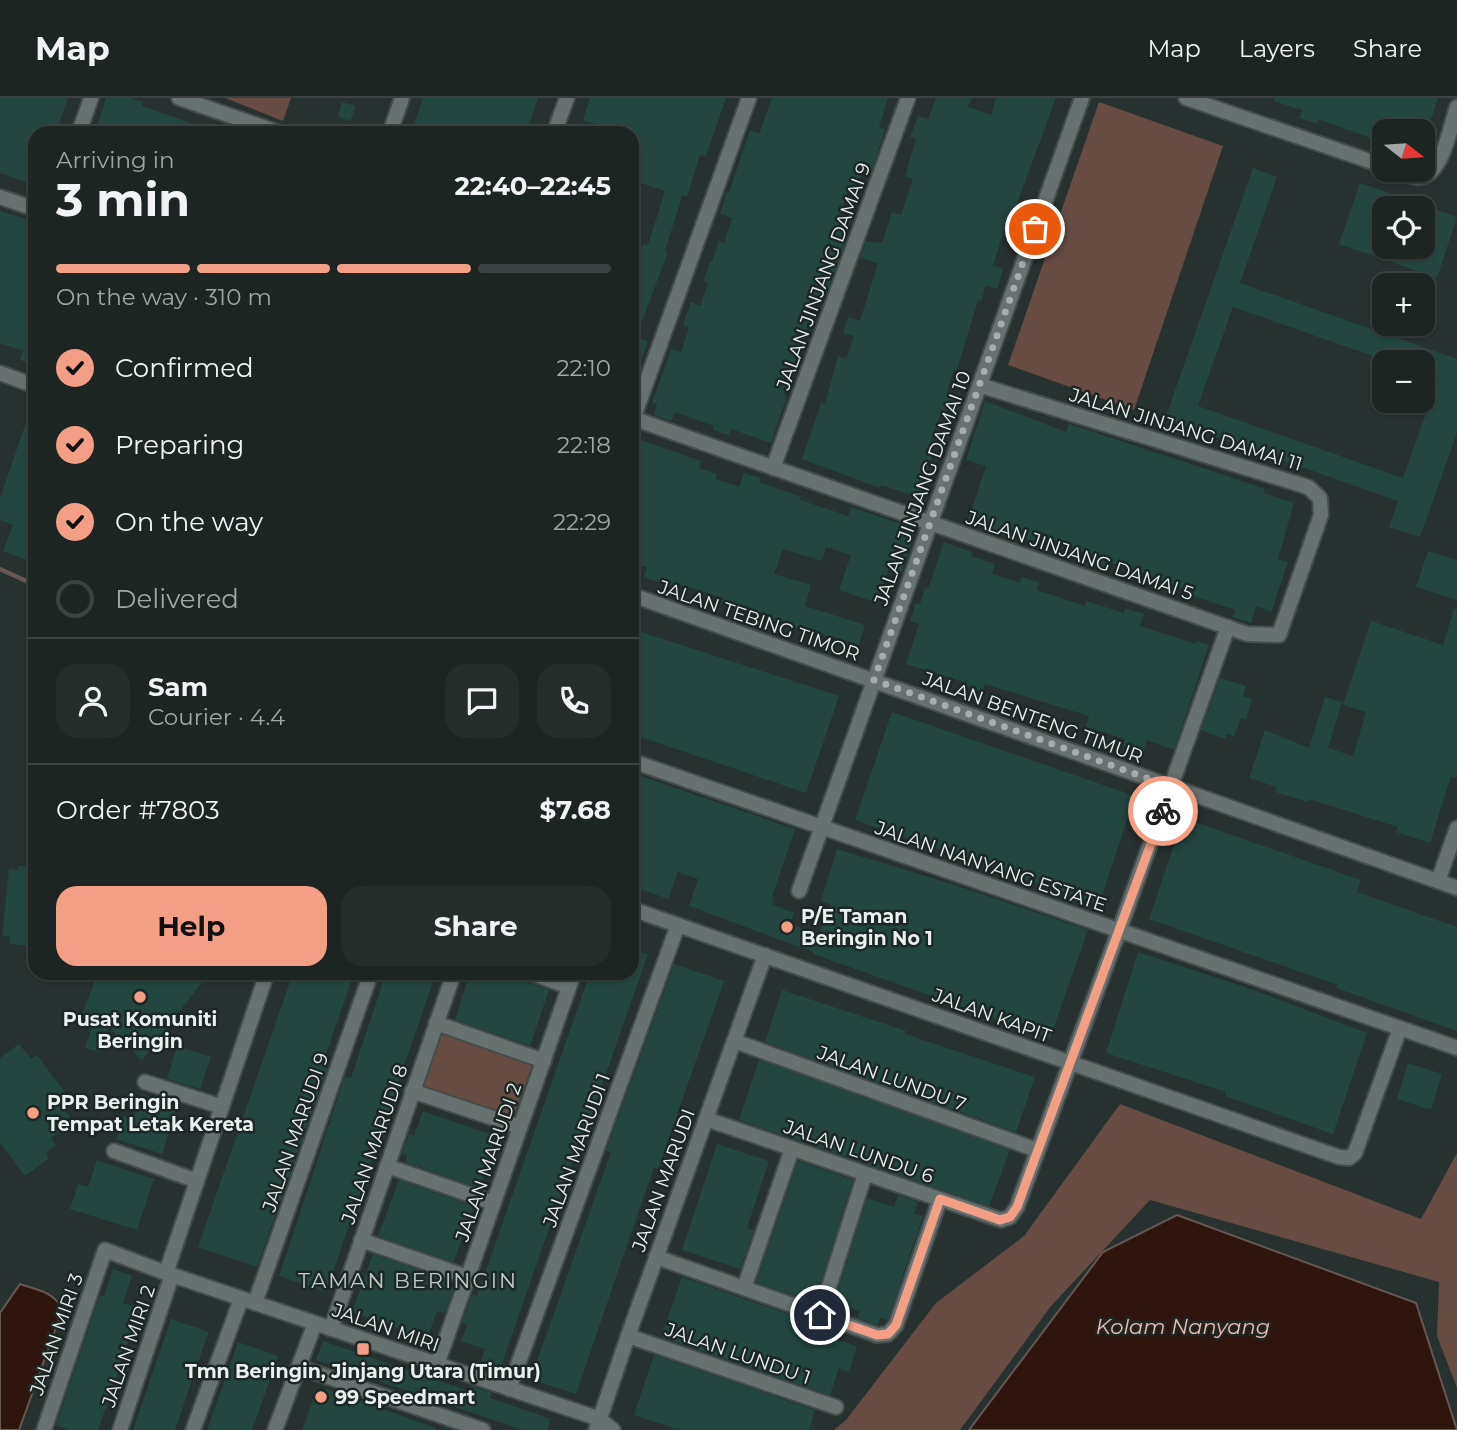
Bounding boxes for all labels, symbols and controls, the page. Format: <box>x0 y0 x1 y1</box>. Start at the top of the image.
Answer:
text: Map <box>35 28 110 68</box>
text: Map <box>1147 34 1201 63</box>
text: Layers <box>1239 34 1315 63</box>
text: Share <box>1353 34 1422 63</box>
north arrow <box>1372 119 1435 182</box>
map controls <box>1372 119 1435 413</box>
text: Arriving in <box>56 146 175 174</box>
street label: JALAN JINJANG DAMAI 9 <box>771 159 875 394</box>
text: 22:40–22:45 <box>454 170 611 202</box>
text: 3 min <box>56 171 190 228</box>
button: locate <box>1372 196 1435 259</box>
pin <box>1005 199 1065 259</box>
icon: bag <box>1016 210 1054 248</box>
button: + <box>1372 273 1435 336</box>
text: On the way · 310 m <box>56 283 272 311</box>
icon: check <box>56 349 94 387</box>
button: − <box>1372 350 1435 413</box>
text: Confirmed <box>115 352 254 384</box>
text: 22:10 <box>556 354 611 382</box>
street label: JALAN JINJANG DAMAI 10 <box>869 368 976 609</box>
street label: JALAN JINJANG DAMAI 11 <box>1066 383 1305 476</box>
icon: check <box>56 426 94 464</box>
text: Preparing <box>115 429 244 461</box>
text: 22:18 <box>557 431 611 459</box>
icon: check <box>56 503 94 541</box>
street label: JALAN JINJANG DAMAI 5 <box>962 505 1197 605</box>
text: On the way <box>115 506 263 538</box>
text: 22:29 <box>553 508 611 536</box>
street label: JALAN TEBING TIMOR <box>654 575 863 666</box>
text: Delivered <box>115 583 239 615</box>
button: person <box>56 664 130 738</box>
button: chat <box>445 664 519 738</box>
button: phone <box>537 664 611 738</box>
street label: JALAN BENTENG TIMUR <box>919 666 1146 768</box>
text: Sam <box>148 671 208 703</box>
text: Courier · 4.4 <box>148 703 285 731</box>
courier <box>1128 776 1198 846</box>
icon: bike <box>1144 792 1182 830</box>
text: Order #7803 <box>56 794 220 826</box>
text: $7.68 <box>540 794 611 826</box>
street label: JALAN NANYANG ESTATE <box>871 816 1110 917</box>
button: Help <box>56 886 327 966</box>
button: Share <box>341 886 611 966</box>
place label: P/E Taman Beringin No 1 <box>801 905 933 950</box>
marker: P/E Taman Beringin No 1 <box>779 919 795 935</box>
street label: JALAN KAPIT <box>928 983 1054 1048</box>
marker: Pusat Komuniti Beringin <box>132 989 148 1005</box>
place label: Pusat Komuniti Beringin <box>63 1008 217 1053</box>
street label: JALAN LUNDU 7 <box>813 1041 969 1116</box>
street label: JALAN MARUDI 9 <box>257 1050 333 1216</box>
street label: JALAN MARUDI 8 <box>336 1061 413 1228</box>
street label: JALAN MARUDI 1 <box>538 1070 615 1231</box>
street label: JALAN MARUDI 2 <box>450 1080 526 1245</box>
place label: PPR Beringin Tempat Letak Kereta <box>47 1091 254 1136</box>
marker: PPR Beringin Tempat Letak Kereta <box>25 1105 41 1121</box>
street label: JALAN MARUDI <box>627 1106 700 1256</box>
street label: JALAN LUNDU 6 <box>780 1115 937 1188</box>
district label: TAMAN BERINGIN <box>298 1268 518 1293</box>
street label: JALAN MIRI 3 <box>25 1270 88 1399</box>
street label: JALAN MIRI 2 <box>97 1282 160 1411</box>
pin <box>790 1285 850 1345</box>
icon: home <box>801 1296 839 1334</box>
street label: JALAN MIRI <box>328 1298 442 1356</box>
water label: Kolam Nanyang <box>1096 1314 1270 1339</box>
street label: JALAN LUNDU 1 <box>661 1318 813 1389</box>
marker: Tmn Beringin, Jinjang Utara (Timur) <box>355 1341 371 1357</box>
place label: Tmn Beringin, Jinjang Utara (Timur) <box>185 1360 541 1383</box>
place label: 99 Speedmart <box>335 1386 475 1409</box>
marker: 99 Speedmart <box>313 1389 329 1405</box>

